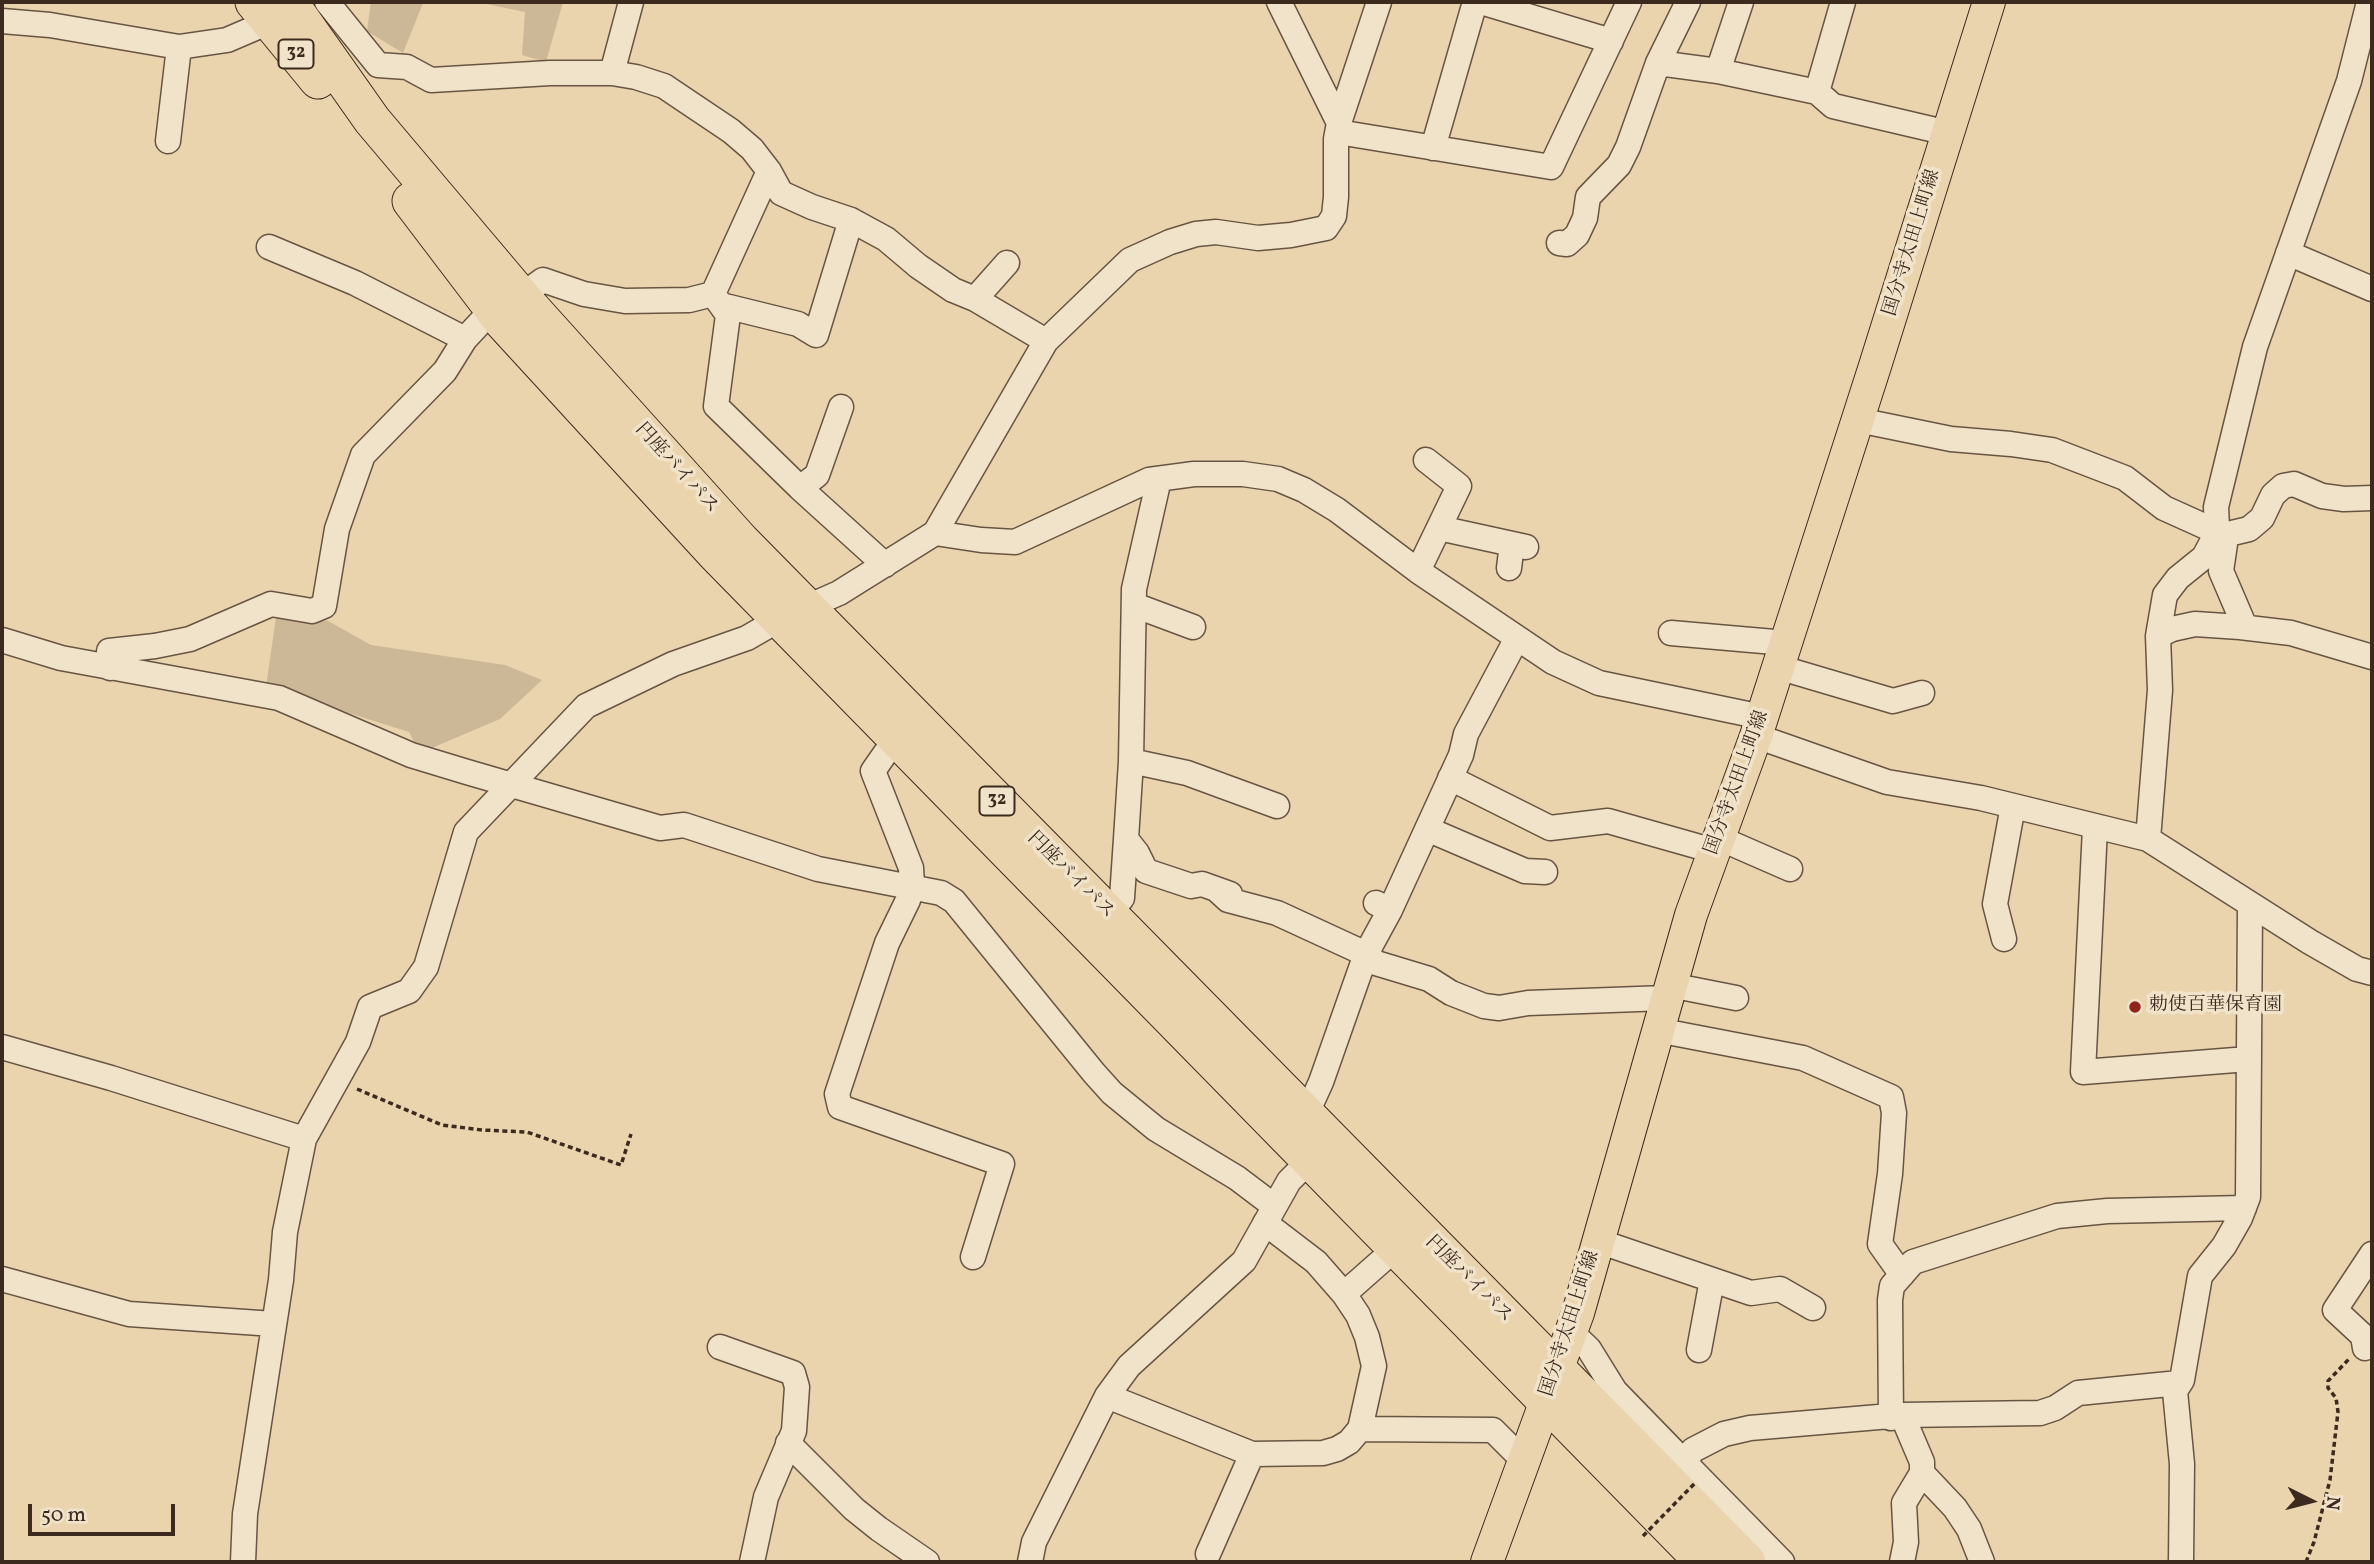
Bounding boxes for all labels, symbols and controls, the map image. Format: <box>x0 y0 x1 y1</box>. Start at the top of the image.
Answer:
road number: 32 <box>278 40 314 68</box>
street label: 国分寺太田上町線 <box>1880 167 1946 319</box>
street label: 円座バイパス <box>629 419 723 519</box>
street label: 国分寺太田上町線 <box>1701 708 1775 858</box>
road number: 32 <box>979 786 1014 816</box>
street label: 円座バイパス <box>1022 828 1118 924</box>
place label: 勅使百華保育園 <box>2149 996 2282 1018</box>
marker: 勅使百華保育園 <box>2127 999 2143 1015</box>
street label: 円座バイパス <box>1420 1232 1516 1328</box>
street label: 国分寺太田上町線 <box>1537 1248 1605 1400</box>
north arrow <box>2276 1466 2346 1536</box>
scale bar <box>32 1490 178 1534</box>
text: N <box>2318 1495 2346 1511</box>
text: 50 m <box>41 1501 86 1530</box>

